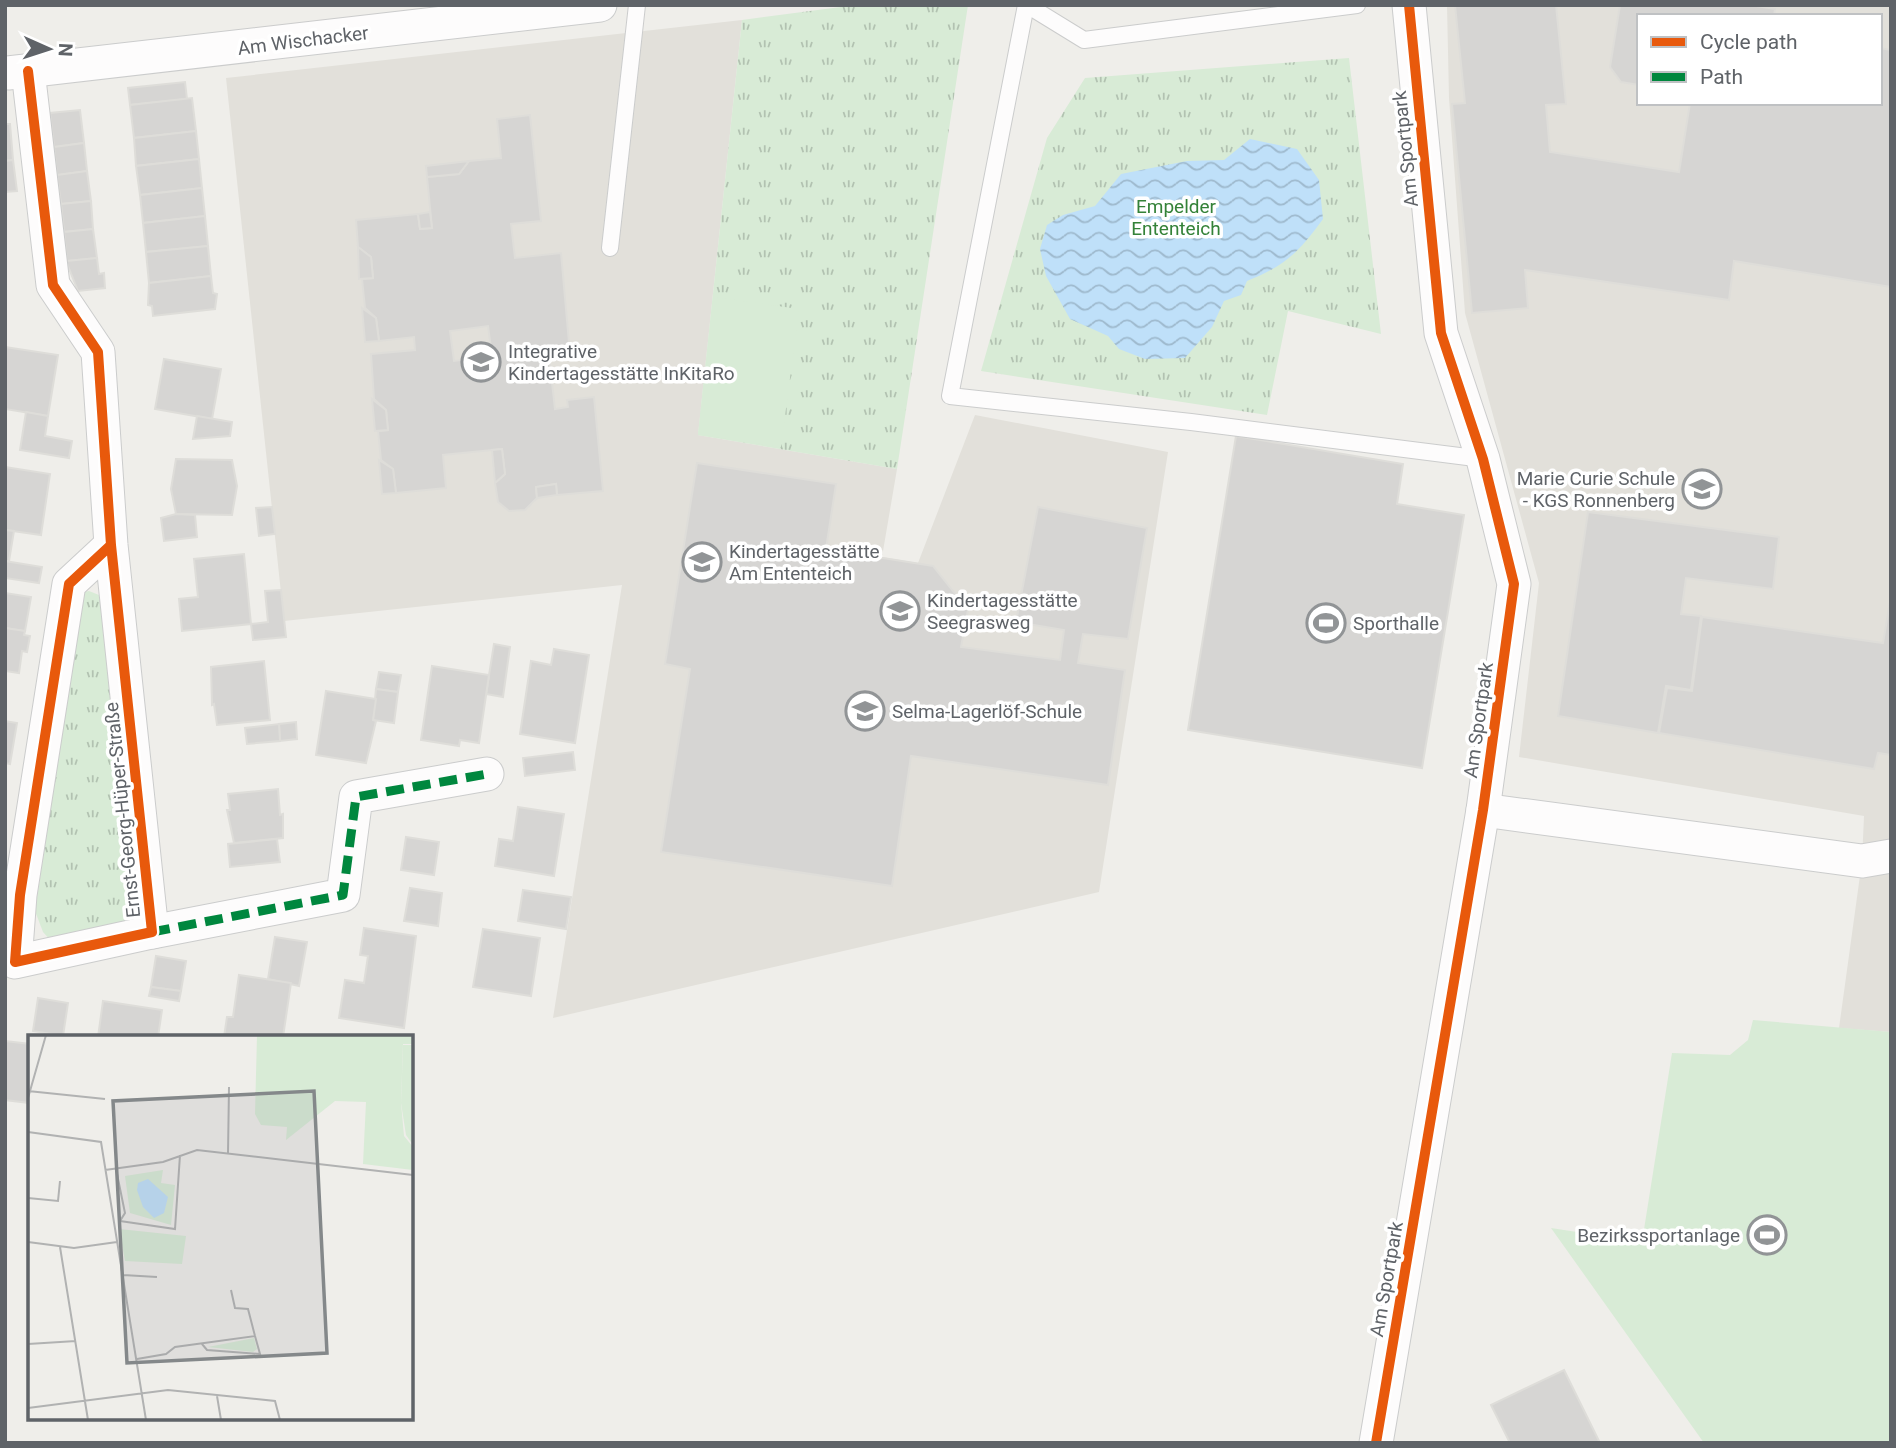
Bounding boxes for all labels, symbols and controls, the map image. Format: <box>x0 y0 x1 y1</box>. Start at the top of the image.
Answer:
north arrow <box>14 14 84 84</box>
legend <box>1637 14 1882 105</box>
street label: Am Wischacker <box>236 21 370 60</box>
text: Cycle path <box>1700 30 1798 54</box>
text: N <box>54 43 77 57</box>
text: Path <box>1700 65 1743 89</box>
street label: Am Sportpark <box>1388 89 1423 208</box>
park label: Empelder Ententeich <box>1131 195 1221 240</box>
place label: Integrative Kindertagesstätte InKitaRo <box>508 340 735 385</box>
school or university icon: Integrative Kindertagesstätte InKitaRo <box>460 341 502 383</box>
place label: Marie Curie Schule - KGS Ronnenberg <box>1517 467 1675 512</box>
school or university icon: Marie Curie Schule - KGS Ronnenberg <box>1681 468 1723 510</box>
place label: Kindertagesstätte Am Ententeich <box>729 540 880 585</box>
school or university icon: Kindertagesstätte Am Ententeich <box>681 541 723 583</box>
place label: Kindertagesstätte Seegrasweg <box>927 589 1078 634</box>
school or university icon: Kindertagesstätte Seegrasweg <box>879 590 921 632</box>
sports icon: Sporthalle <box>1305 602 1347 644</box>
place label: Sporthalle <box>1353 612 1439 635</box>
street label: Am Sportpark <box>1459 660 1498 779</box>
school or university icon: Selma-Lagerlöf-Schule <box>844 690 886 732</box>
place label: Selma-Lagerlöf-Schule <box>892 700 1082 723</box>
street label: Ernst-Georg-Hüper-Straße <box>100 701 145 919</box>
inset map <box>28 1035 413 1420</box>
sports icon: Bezirkssportanlage <box>1746 1214 1788 1256</box>
street label: Am Sportpark <box>1365 1219 1408 1339</box>
place label: Bezirkssportanlage <box>1577 1224 1740 1247</box>

